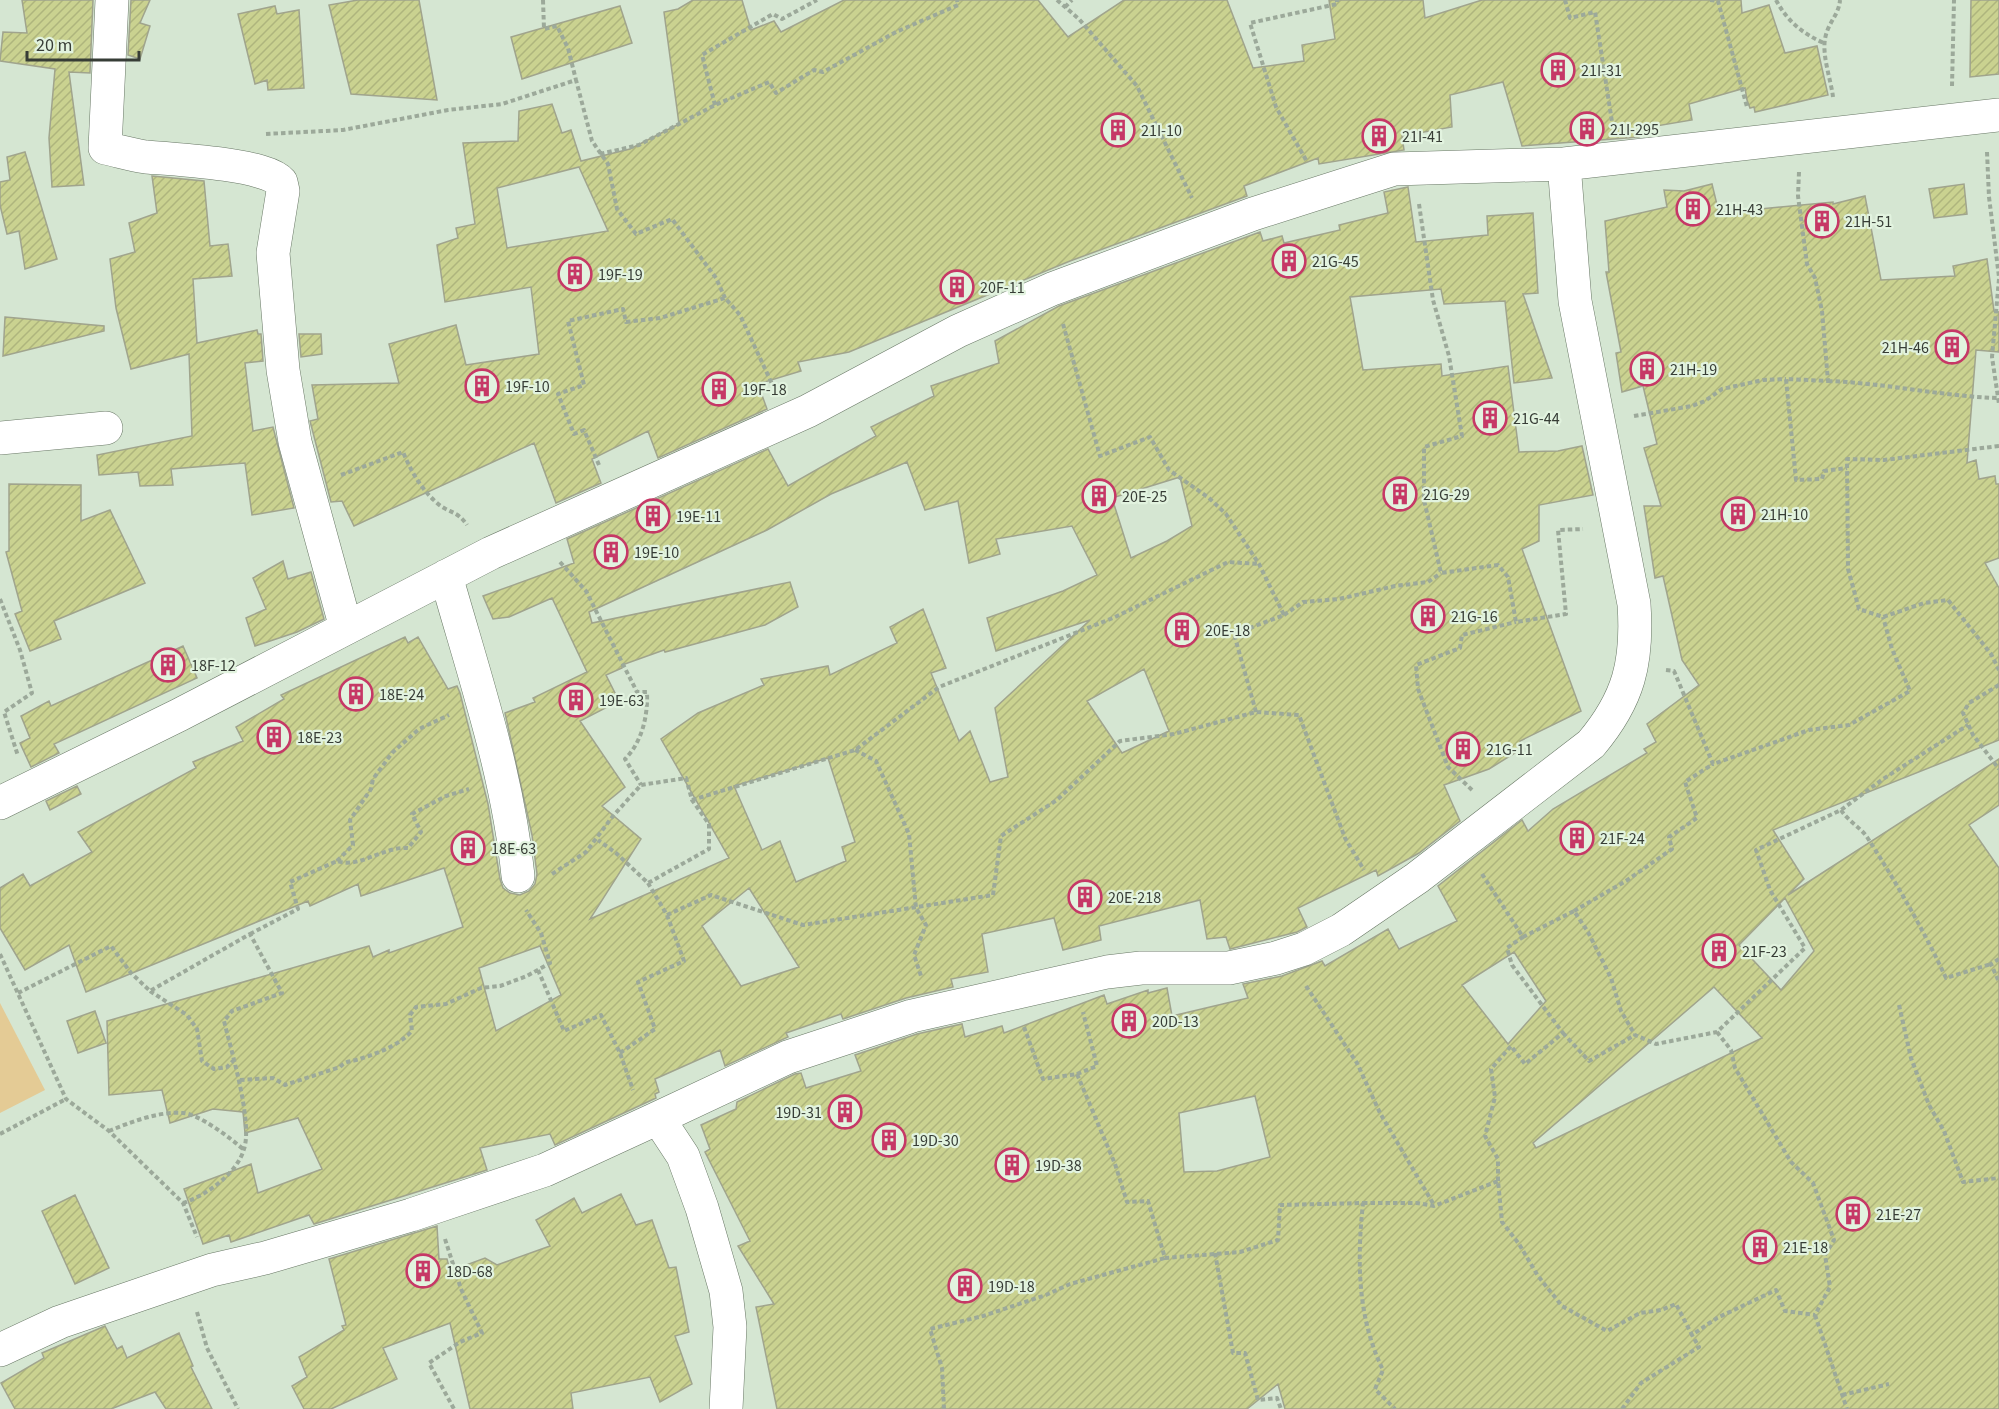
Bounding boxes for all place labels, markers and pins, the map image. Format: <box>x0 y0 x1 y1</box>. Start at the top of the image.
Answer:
building icon: 21I-31 <box>1540 52 1576 88</box>
place label: 21I-31 <box>1581 60 1622 82</box>
building icon: 21I-295 <box>1569 111 1605 147</box>
building icon: 21I-10 <box>1100 112 1136 148</box>
building icon: 21I-41 <box>1361 118 1397 154</box>
place label: 21I-295 <box>1610 119 1659 141</box>
place label: 21I-10 <box>1141 120 1182 142</box>
place label: 21I-41 <box>1402 126 1443 148</box>
building icon: 21H-43 <box>1675 191 1711 227</box>
place label: 21H-43 <box>1716 199 1763 221</box>
building icon: 21H-51 <box>1804 203 1840 239</box>
place label: 21H-51 <box>1845 211 1892 233</box>
building icon: 21G-45 <box>1271 243 1307 279</box>
place label: 21G-45 <box>1312 251 1359 273</box>
building icon: 19F-19 <box>557 256 593 292</box>
place label: 19F-19 <box>598 264 643 286</box>
building icon: 20F-11 <box>939 269 975 305</box>
place label: 20F-11 <box>980 277 1025 299</box>
building icon: 21H-46 <box>1934 329 1970 365</box>
place label: 21H-46 <box>1882 337 1929 359</box>
building icon: 21H-19 <box>1629 351 1665 387</box>
place label: 21H-19 <box>1670 359 1717 381</box>
building icon: 19F-10 <box>464 368 500 404</box>
building icon: 19F-18 <box>701 371 737 407</box>
place label: 19F-10 <box>505 376 550 398</box>
place label: 19F-18 <box>742 379 787 401</box>
building icon: 21G-44 <box>1472 400 1508 436</box>
place label: 21G-44 <box>1513 408 1560 430</box>
building icon: 21G-29 <box>1382 476 1418 512</box>
building icon: 20E-25 <box>1081 478 1117 514</box>
place label: 21G-29 <box>1423 484 1470 506</box>
place label: 20E-25 <box>1122 486 1167 508</box>
building icon: 21H-10 <box>1720 496 1756 532</box>
building icon: 19E-11 <box>635 498 671 534</box>
place label: 21H-10 <box>1761 504 1808 526</box>
place label: 19E-11 <box>676 506 721 528</box>
building icon: 19E-10 <box>593 534 629 570</box>
place label: 19E-10 <box>634 542 679 564</box>
building icon: 21G-16 <box>1410 598 1446 634</box>
place label: 21G-16 <box>1451 606 1498 628</box>
building icon: 20E-18 <box>1164 612 1200 648</box>
place label: 20E-18 <box>1205 620 1250 642</box>
building icon: 18F-12 <box>150 647 186 683</box>
place label: 18F-12 <box>191 655 236 677</box>
building icon: 18E-24 <box>338 676 374 712</box>
building icon: 19E-63 <box>558 682 594 718</box>
place label: 18E-24 <box>379 684 424 706</box>
place label: 19E-63 <box>599 690 644 712</box>
building icon: 18E-23 <box>256 719 292 755</box>
place label: 18E-23 <box>297 727 342 749</box>
building icon: 21G-11 <box>1445 731 1481 767</box>
place label: 21G-11 <box>1486 739 1533 761</box>
building icon: 21F-24 <box>1559 820 1595 856</box>
place label: 21F-24 <box>1600 828 1645 850</box>
building icon: 18E-63 <box>450 830 486 866</box>
place label: 18E-63 <box>491 838 536 860</box>
building icon: 20E-218 <box>1067 879 1103 915</box>
place label: 20E-218 <box>1108 887 1161 909</box>
building icon: 21F-23 <box>1701 933 1737 969</box>
place label: 21F-23 <box>1742 941 1787 963</box>
building icon: 20D-13 <box>1111 1003 1147 1039</box>
place label: 20D-13 <box>1152 1011 1199 1033</box>
building icon: 19D-31 <box>827 1094 863 1130</box>
place label: 19D-31 <box>775 1102 822 1124</box>
building icon: 19D-30 <box>871 1122 907 1158</box>
place label: 19D-30 <box>912 1130 959 1152</box>
building icon: 19D-38 <box>994 1147 1030 1183</box>
place label: 19D-38 <box>1035 1155 1082 1177</box>
building icon: 21E-27 <box>1835 1196 1871 1232</box>
place label: 21E-27 <box>1876 1204 1921 1226</box>
building icon: 21E-18 <box>1742 1229 1778 1265</box>
place label: 21E-18 <box>1783 1237 1828 1259</box>
building icon: 18D-68 <box>405 1253 441 1289</box>
place label: 18D-68 <box>446 1261 493 1283</box>
building icon: 19D-18 <box>947 1268 983 1304</box>
place label: 19D-18 <box>988 1276 1035 1298</box>

